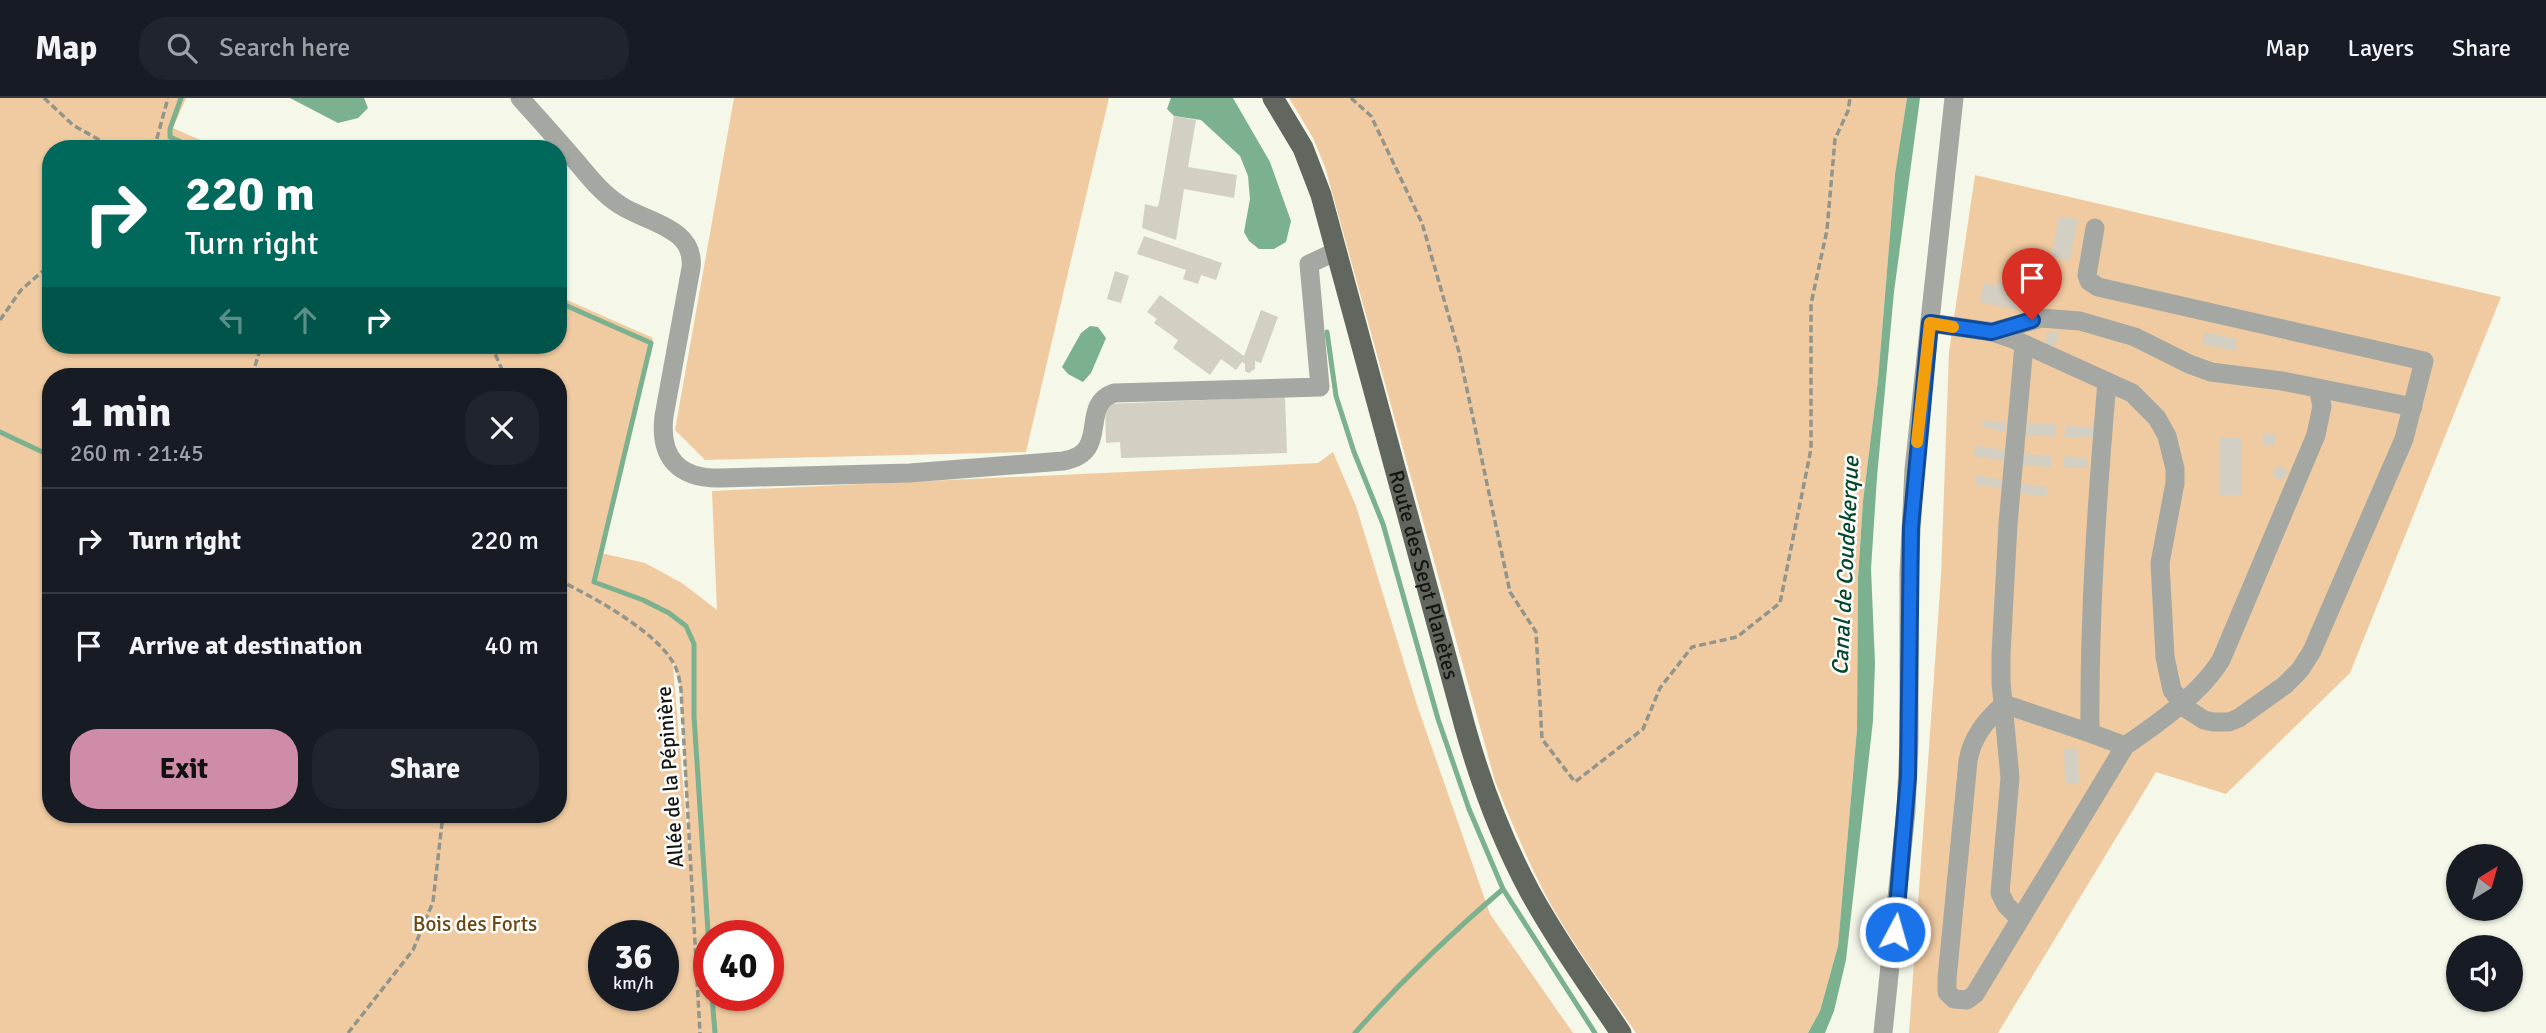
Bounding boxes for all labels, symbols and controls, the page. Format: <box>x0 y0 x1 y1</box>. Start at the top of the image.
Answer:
search box <box>139 17 629 80</box>
text: Map <box>35 28 97 69</box>
icon: search <box>163 29 201 67</box>
text: Search here <box>219 32 350 64</box>
text: Map <box>2265 33 2310 63</box>
text: Layers <box>2348 33 2414 63</box>
text: Share <box>2452 33 2511 63</box>
text: 220 m <box>185 164 315 224</box>
icon: right <box>70 168 161 259</box>
text: Turn right <box>185 224 318 263</box>
pin <box>2002 248 2062 320</box>
icon: arrive <box>2013 259 2051 297</box>
icon: left <box>213 301 251 339</box>
icon: ahead <box>286 301 324 339</box>
icon: right <box>359 301 397 339</box>
text: 1 min <box>70 387 171 438</box>
button: close <box>465 391 539 465</box>
text: 260 m · 21:45 <box>70 439 204 468</box>
water label: Canal de Coudekerque <box>1825 454 1866 676</box>
street label: Route des Sept Planètes <box>1383 467 1464 682</box>
icon: right <box>70 522 108 560</box>
text: Turn right <box>129 525 241 557</box>
text: 220 m <box>470 525 539 557</box>
icon: arrive <box>70 627 108 665</box>
text: Arrive at destination <box>129 630 362 662</box>
text: 40 m <box>484 630 539 662</box>
street label: Allée de la Pépinière <box>651 685 689 869</box>
button: Exit <box>70 729 298 809</box>
button: Share <box>312 729 539 809</box>
north arrow <box>2446 844 2524 920</box>
map controls <box>2446 844 2523 1012</box>
position arrow <box>1858 895 1932 969</box>
park label: Bois des Forts <box>413 911 537 937</box>
speed limit sign: 40 <box>693 920 784 1011</box>
text: 36 <box>615 935 652 978</box>
button: sound <box>2446 935 2523 1012</box>
text: km/h <box>613 972 654 994</box>

